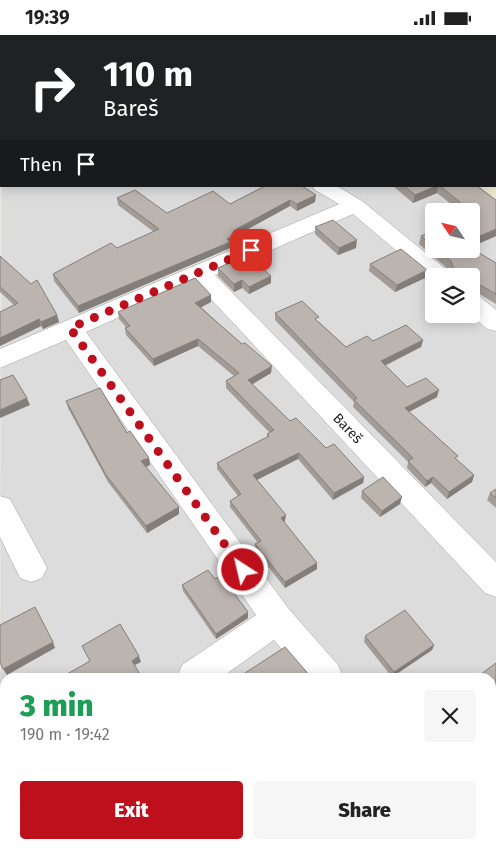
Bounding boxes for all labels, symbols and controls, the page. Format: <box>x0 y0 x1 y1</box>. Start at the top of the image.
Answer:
text: 19:39 <box>25 6 70 29</box>
text: 110 m <box>103 53 193 95</box>
icon: right <box>20 55 85 120</box>
text: Bareš <box>103 95 158 122</box>
icon: arrive <box>72 150 100 178</box>
text: Then <box>20 153 62 176</box>
north arrow <box>425 203 480 257</box>
map controls <box>425 203 480 323</box>
pin <box>230 229 272 271</box>
icon: arrive <box>237 236 265 264</box>
button: layers <box>425 268 480 323</box>
street label: Bareš <box>329 410 366 447</box>
position arrow <box>216 543 268 595</box>
text: 3 min <box>20 688 94 724</box>
button: close <box>424 690 476 742</box>
text: 190 m · 19:42 <box>20 725 110 744</box>
button: Exit <box>20 781 243 839</box>
button: Share <box>253 781 476 839</box>

